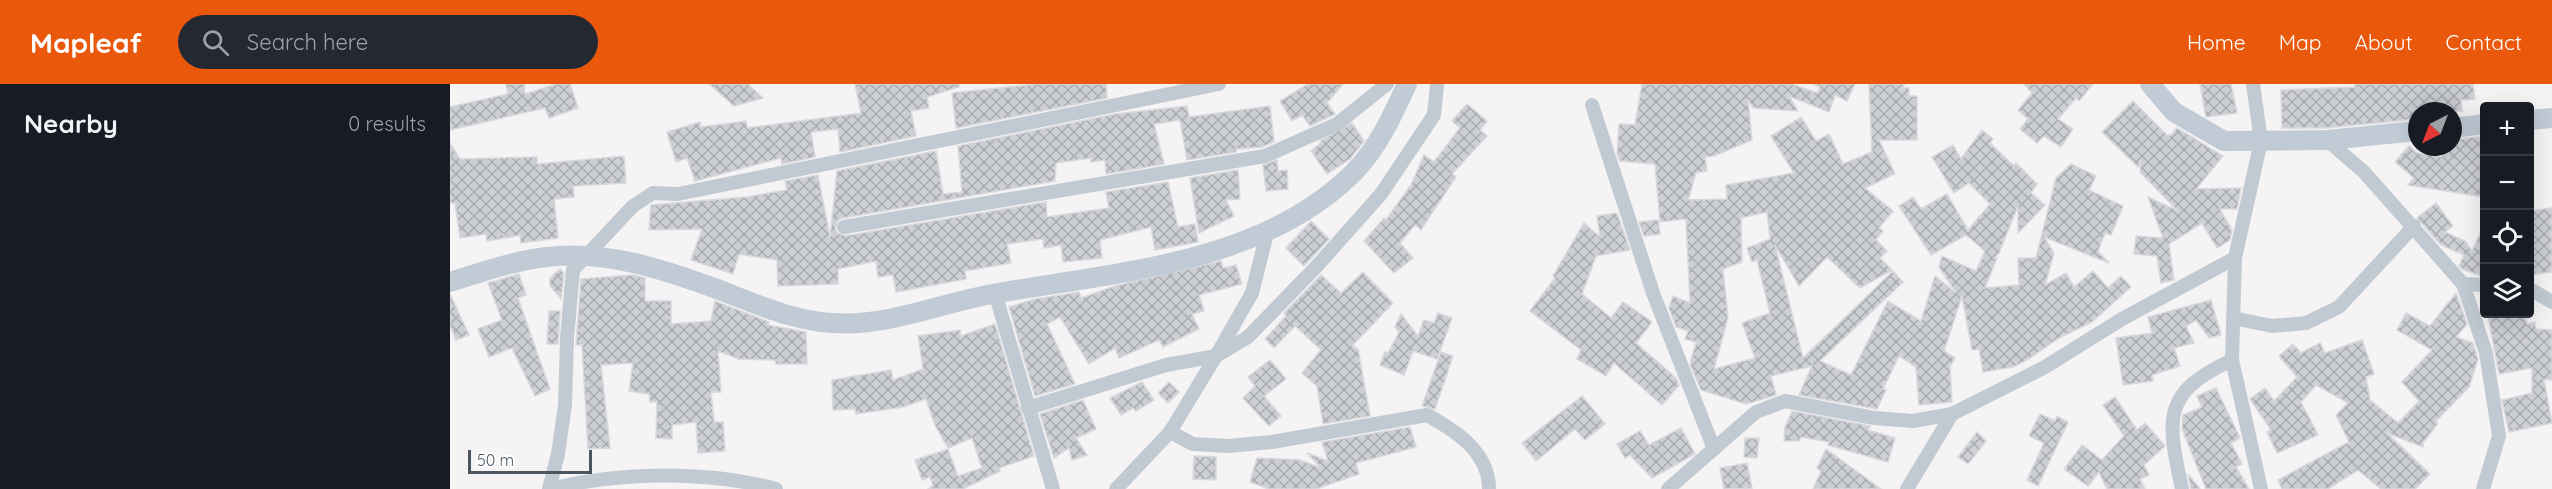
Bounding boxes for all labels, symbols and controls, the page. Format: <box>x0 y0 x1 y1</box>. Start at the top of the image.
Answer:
search box <box>178 15 598 69</box>
text: Mapleaf <box>30 25 142 60</box>
icon: search <box>199 26 232 59</box>
text: Search here <box>247 28 368 56</box>
text: Home <box>2187 29 2246 55</box>
text: Map <box>2279 29 2322 55</box>
text: About <box>2355 29 2413 55</box>
text: Contact <box>2446 29 2522 55</box>
north arrow <box>2408 102 2462 156</box>
map controls <box>2480 102 2534 318</box>
button: + <box>2480 102 2534 156</box>
text: Nearby <box>24 107 118 140</box>
text: 0 results <box>348 111 426 136</box>
button: − <box>2480 156 2534 210</box>
button: locate <box>2480 210 2534 264</box>
button: layers <box>2480 264 2534 318</box>
scale bar <box>468 447 592 474</box>
text: 50 m <box>477 450 514 470</box>

